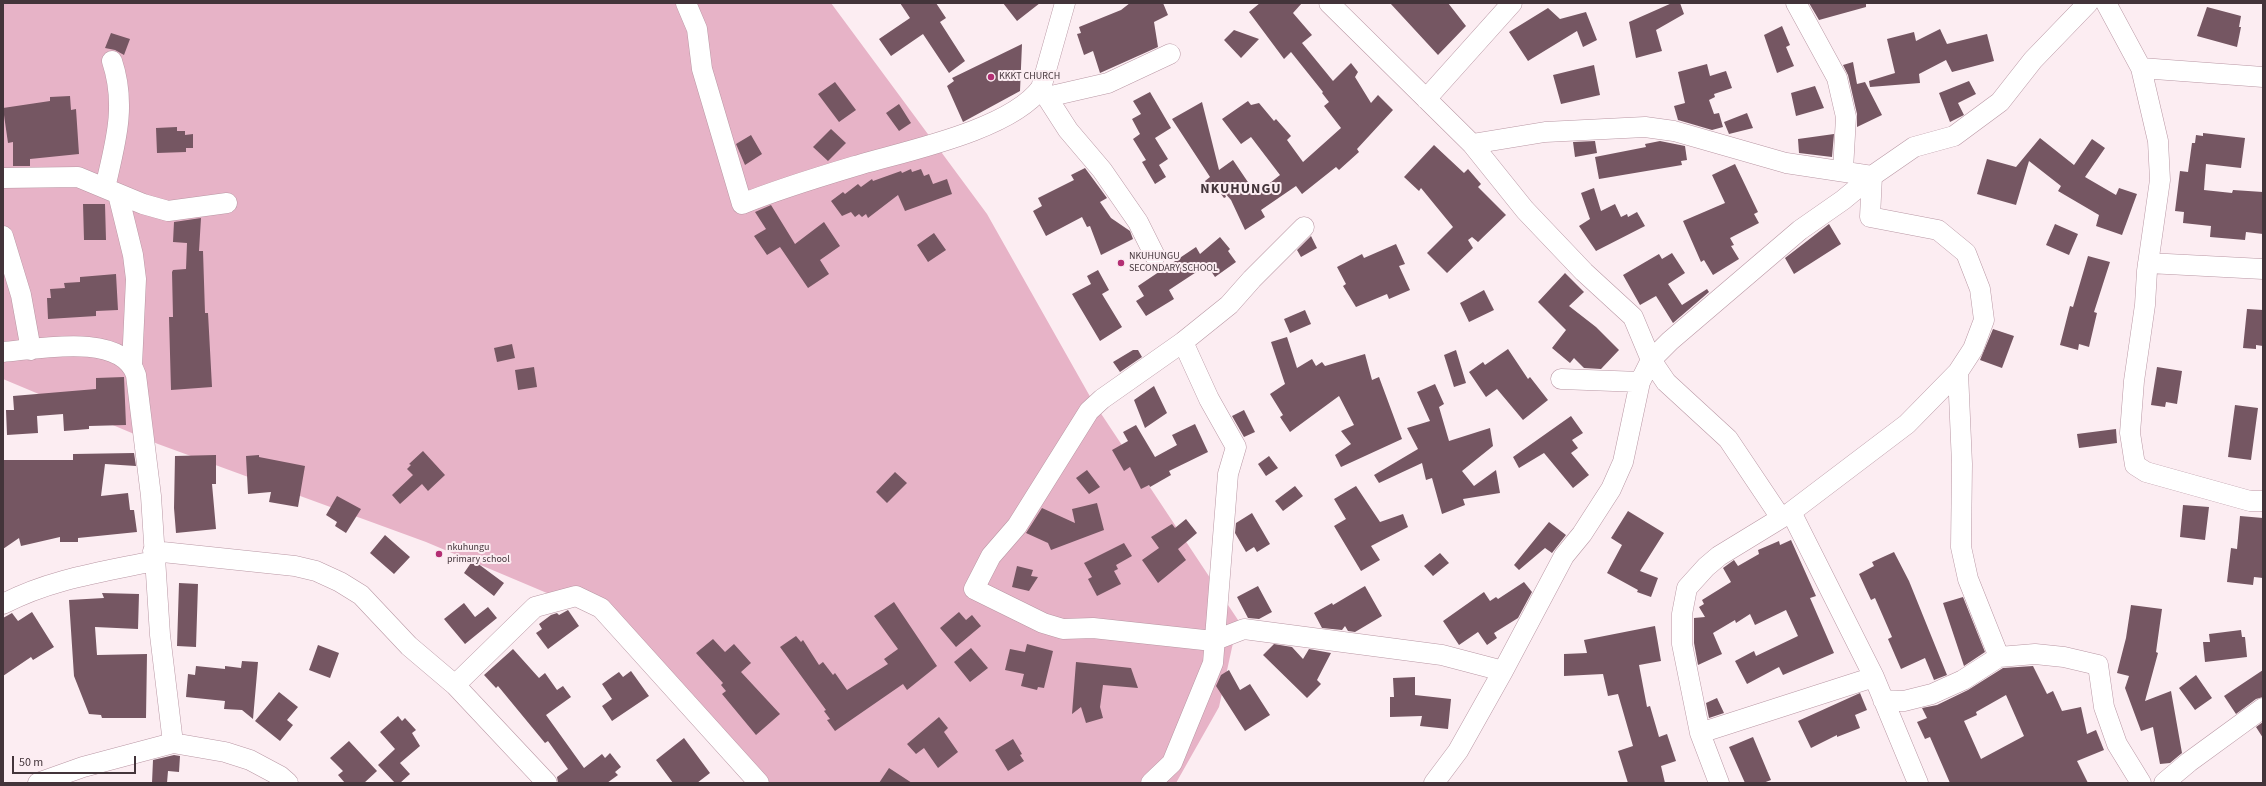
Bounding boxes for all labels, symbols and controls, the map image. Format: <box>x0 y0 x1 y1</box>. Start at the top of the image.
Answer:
place label: KKKT CHURCH <box>999 71 1060 83</box>
marker: KKKT CHURCH <box>986 72 996 82</box>
district label: NKUHUNGU <box>1200 182 1282 198</box>
place label: NKUHUNGU SECONDARY SCHOOL <box>1129 251 1218 274</box>
marker: NKUHUNGU SECONDARY SCHOOL <box>1116 258 1126 268</box>
place label: nkuhungu primary school <box>447 542 510 566</box>
marker: nkuhungu primary school <box>434 549 444 559</box>
scale bar <box>14 748 138 774</box>
text: 50 m <box>19 754 43 771</box>

